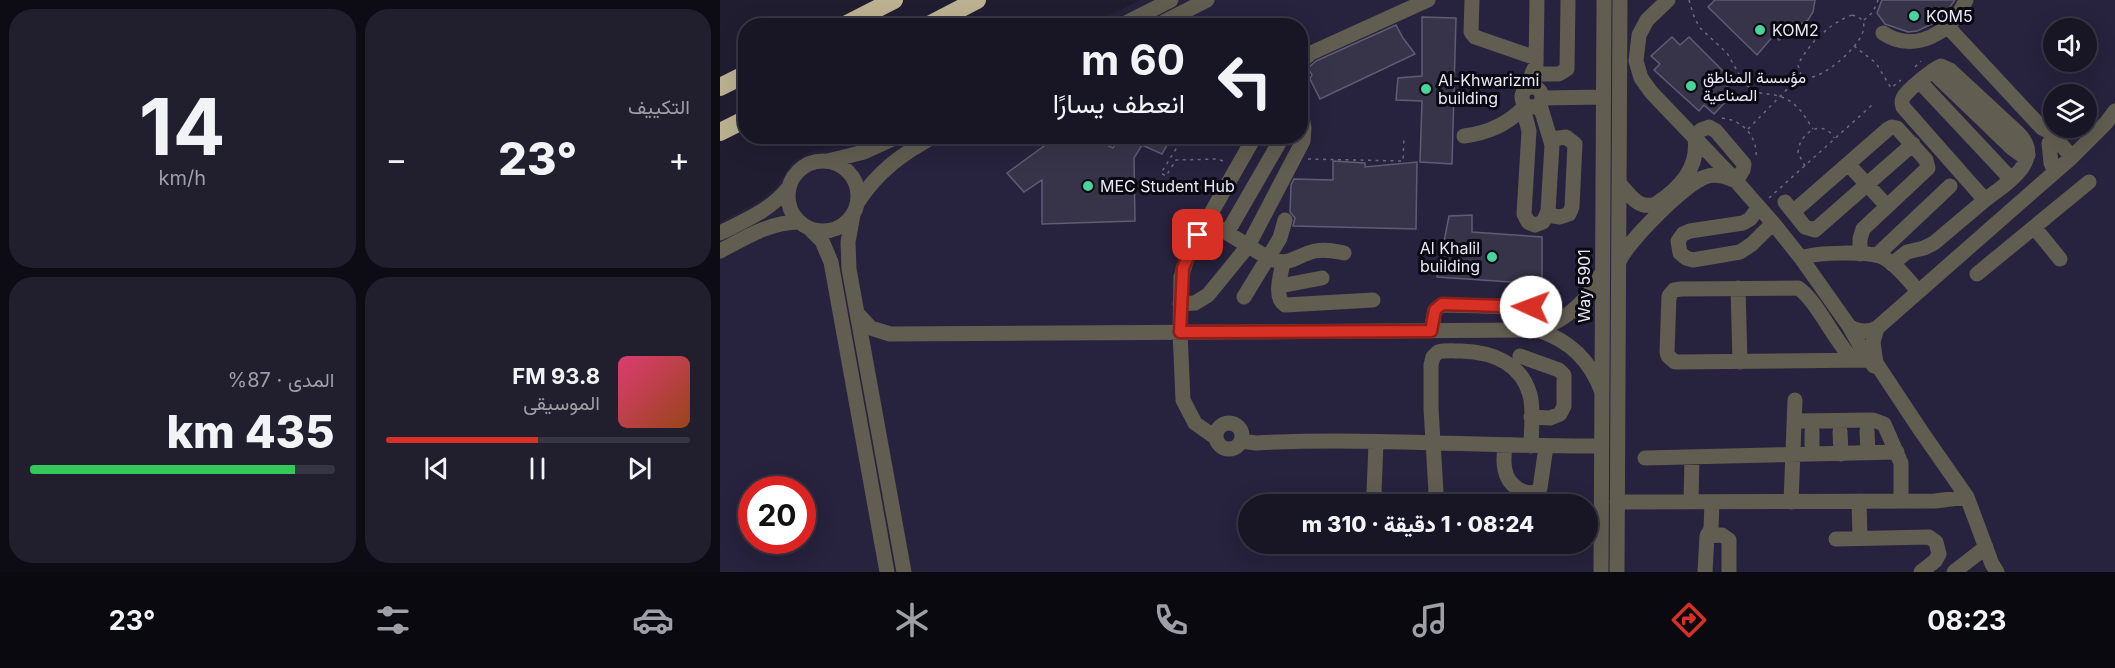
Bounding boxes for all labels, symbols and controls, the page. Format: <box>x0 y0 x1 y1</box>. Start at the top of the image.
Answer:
place label: KOM5 <box>1926 6 1973 26</box>
marker: KOM5 <box>1907 9 1921 23</box>
map controls <box>2043 18 2097 138</box>
button: sound <box>2043 18 2097 72</box>
place label: KOM2 <box>1772 20 1819 40</box>
marker: KOM2 <box>1753 23 1767 37</box>
text: 60 m <box>1081 34 1185 85</box>
icon: left <box>1206 42 1284 120</box>
place label: مؤسسة المناطق الصناعية <box>1703 67 1806 105</box>
place label: Al-Khwarizmi building <box>1438 70 1539 108</box>
text: 14 <box>139 79 225 174</box>
marker: مؤسسة المناطق الصناعية <box>1684 79 1698 93</box>
marker: Al-Khwarizmi building <box>1419 82 1433 96</box>
button: layers <box>2043 84 2097 138</box>
text: انعطف يسارًا <box>1053 87 1185 120</box>
text: التكييف <box>628 95 690 119</box>
text: 23° <box>498 131 577 186</box>
text: − <box>386 139 407 179</box>
text: + <box>668 139 690 179</box>
text: km/h <box>158 166 206 190</box>
place label: MEC Student Hub <box>1100 176 1235 196</box>
marker: MEC Student Hub <box>1081 179 1095 193</box>
pin <box>1172 209 1223 260</box>
icon: arrive <box>1181 218 1214 251</box>
place label: Al Khalil building <box>1420 238 1480 276</box>
street label: Way 5901 <box>1574 249 1594 323</box>
marker: Al Khalil building <box>1485 250 1499 264</box>
position arrow <box>1499 275 1563 339</box>
text: 93.8 FM <box>512 363 600 389</box>
text: المدى · 87% <box>228 368 335 392</box>
text: الموسيقى <box>523 391 600 415</box>
text: 435 km <box>166 404 335 459</box>
icon: previous <box>420 452 453 485</box>
icon: pause <box>521 452 554 485</box>
icon: next <box>623 452 656 485</box>
speed limit sign: 20 <box>738 476 816 554</box>
text: 08:24 · 1 دقيقة · 310 m <box>1302 511 1534 537</box>
icon: filters <box>372 599 414 641</box>
icon: car <box>632 599 674 641</box>
icon: climate <box>891 599 933 641</box>
icon: phone <box>1150 599 1192 641</box>
icon: music <box>1409 599 1451 641</box>
icon: directions <box>1668 599 1710 641</box>
text: 23° <box>109 604 155 637</box>
text: 08:23 <box>1927 604 2006 637</box>

